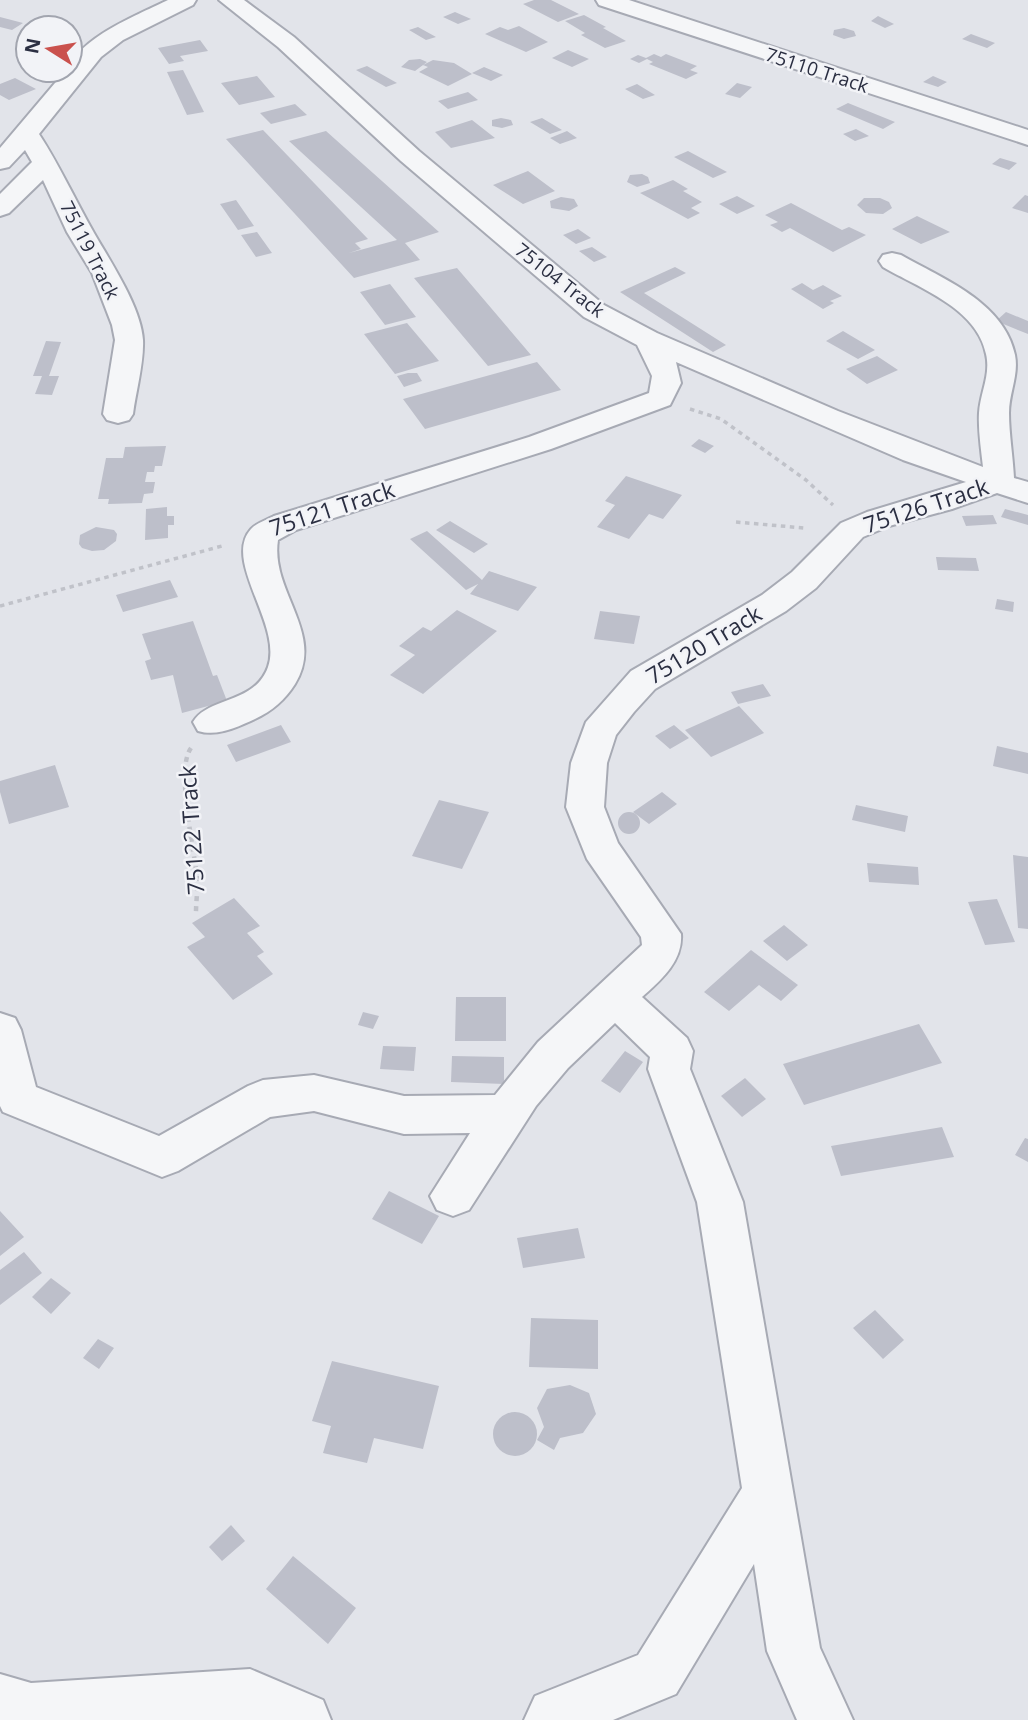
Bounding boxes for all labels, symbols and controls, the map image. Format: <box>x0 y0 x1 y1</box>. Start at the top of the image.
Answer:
north arrow <box>14 14 84 84</box>
text: N <box>18 36 47 56</box>
street label: 75110 Track <box>762 41 872 99</box>
street label: 75119 Track <box>54 196 126 304</box>
street label: 75104 Track <box>510 237 610 323</box>
street label: 75126 Track <box>859 470 992 540</box>
street label: 75121 Track <box>265 473 398 543</box>
street label: 75120 Track <box>640 597 767 691</box>
street label: 75122 Track <box>171 764 211 896</box>

